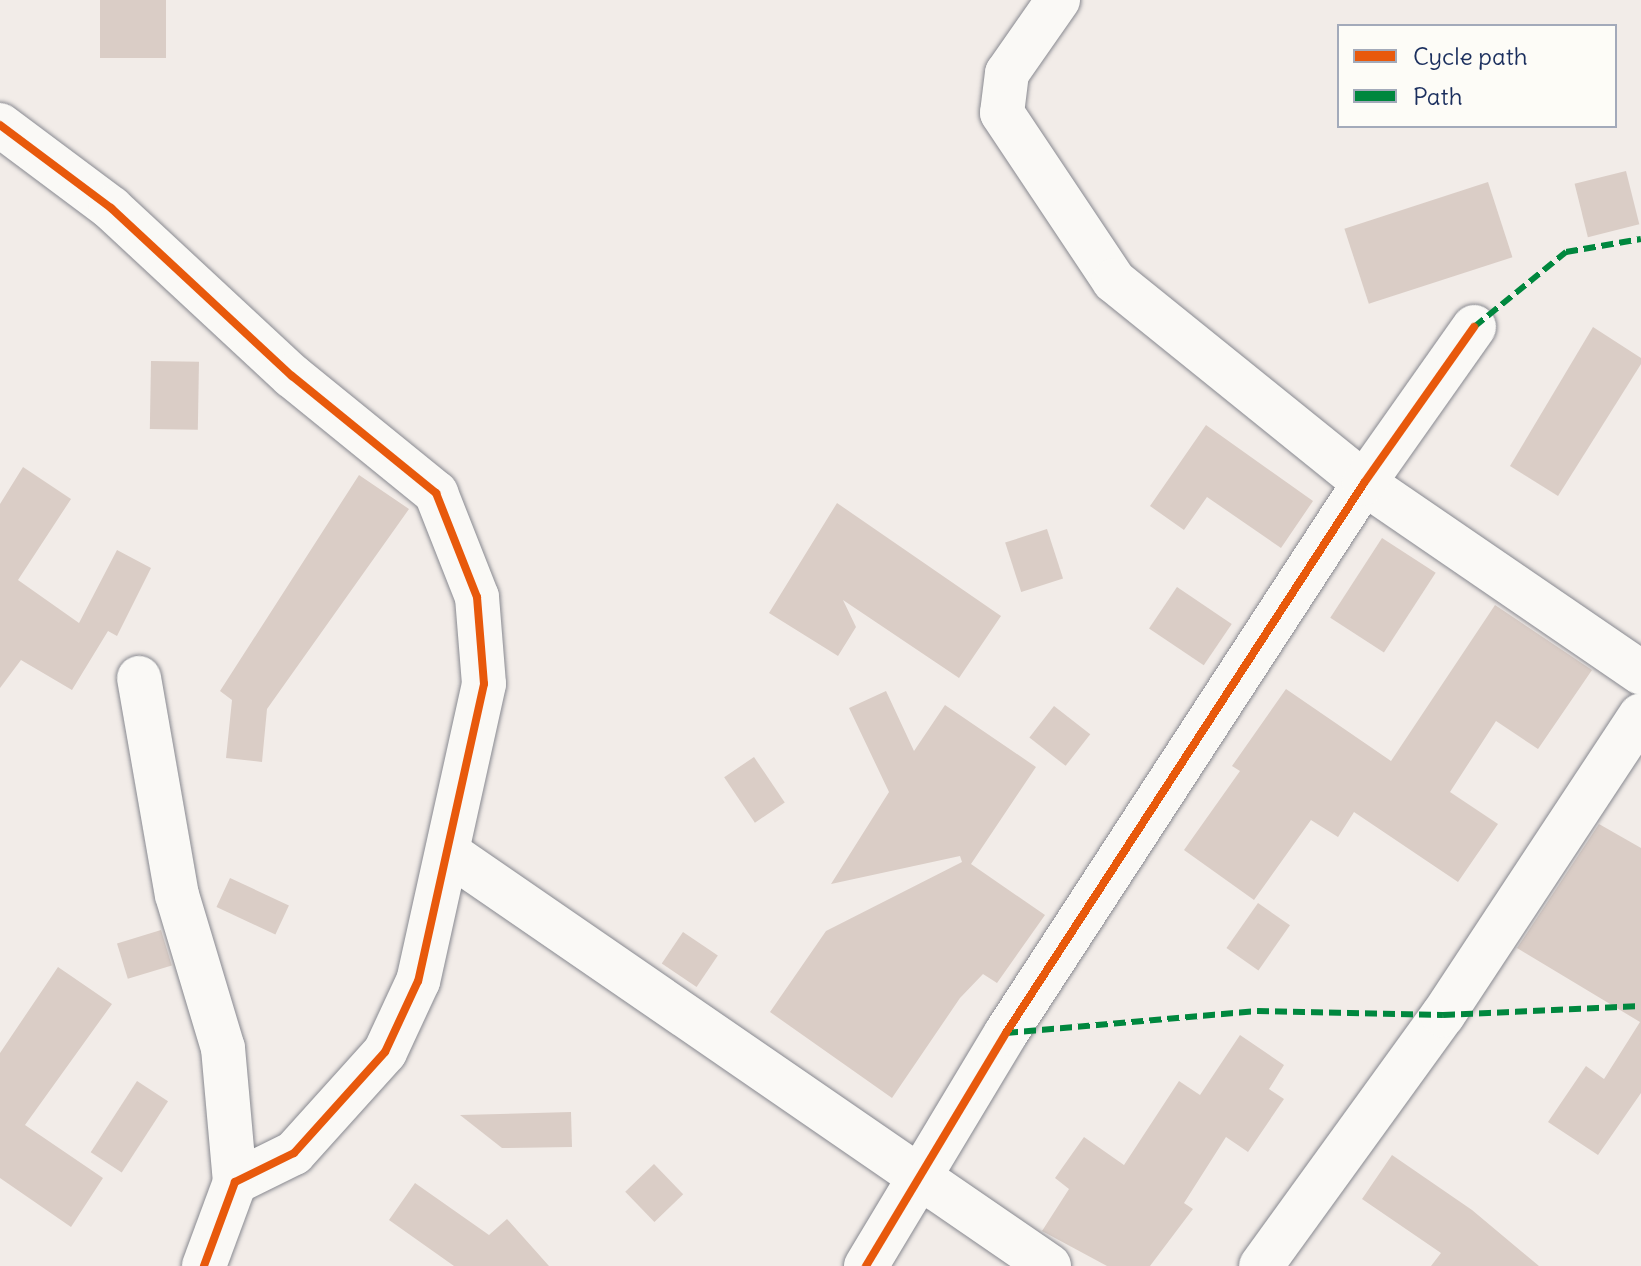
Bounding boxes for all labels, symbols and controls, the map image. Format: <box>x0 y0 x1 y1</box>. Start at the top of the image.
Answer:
legend <box>1337 24 1617 128</box>
text: Cycle path <box>1413 41 1528 71</box>
text: Path <box>1413 81 1463 111</box>

